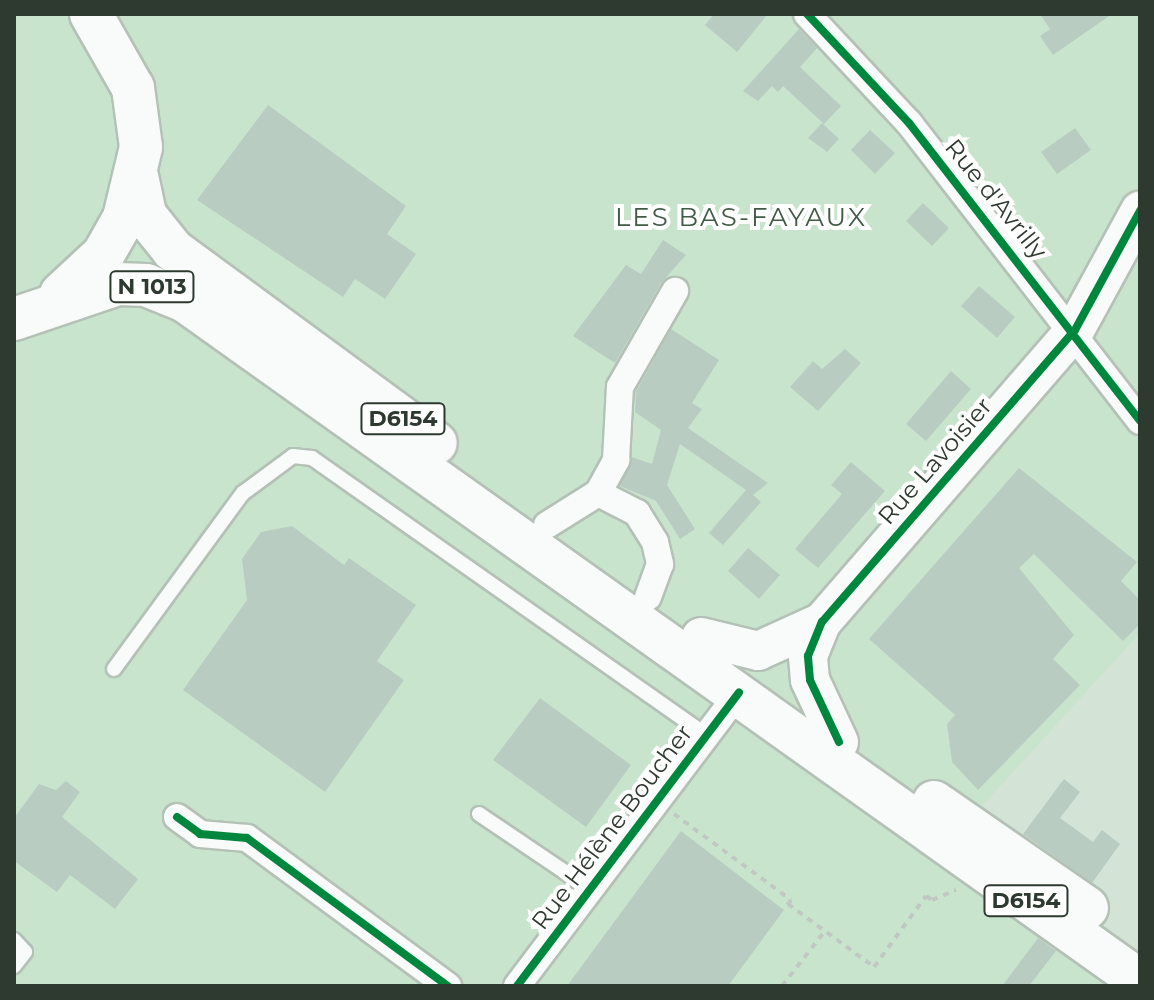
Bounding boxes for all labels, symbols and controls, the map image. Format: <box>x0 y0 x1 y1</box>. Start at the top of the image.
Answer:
street label: Rue d'Avrilly <box>939 133 1053 265</box>
district label: LES BAS-FAYAUX <box>615 202 867 234</box>
road number: N 1013 <box>108 269 196 305</box>
street label: Rue Lavoisier <box>872 392 998 530</box>
road number: D6154 <box>359 401 447 437</box>
street label: Rue Hélène Boucher <box>526 719 698 935</box>
road number: D6154 <box>982 883 1070 919</box>

